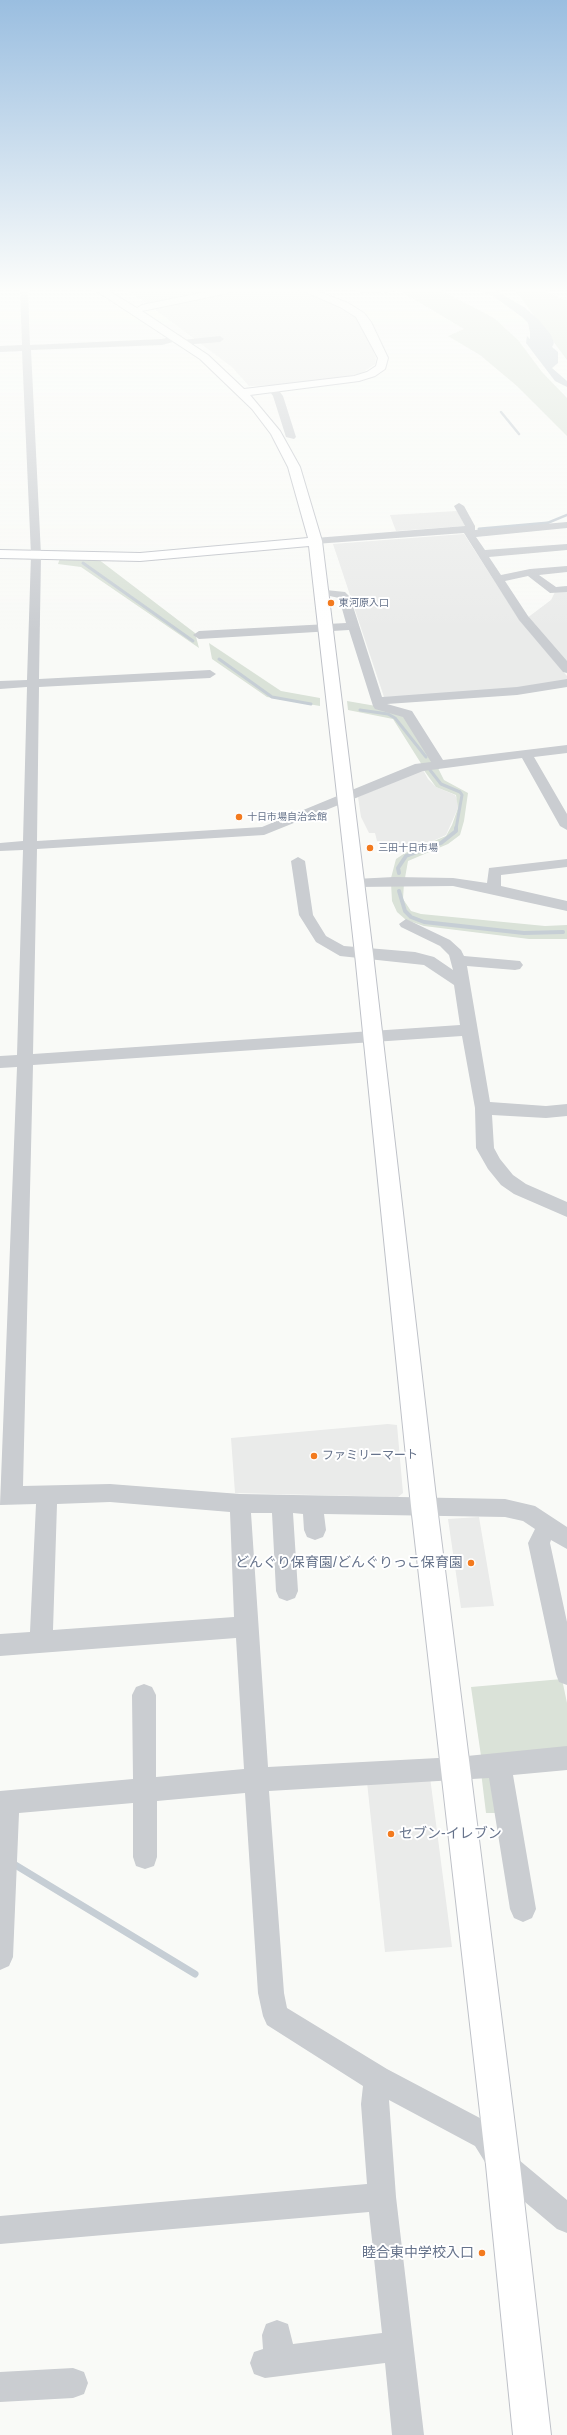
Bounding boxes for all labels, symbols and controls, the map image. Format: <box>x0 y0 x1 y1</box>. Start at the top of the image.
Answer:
place label: 東河原入口 <box>339 597 389 609</box>
marker: 東河原入口 <box>326 598 336 608</box>
place label: 十日市場自治会館 <box>247 811 327 823</box>
marker: 十日市場自治会館 <box>234 812 244 822</box>
place label: 三田十日市場 <box>378 842 438 854</box>
marker: 三田十日市場 <box>365 843 375 853</box>
place label: ファミリーマート <box>322 1449 418 1463</box>
marker: ファミリーマート <box>309 1451 319 1461</box>
place label: どんぐり保育園/どんぐりっこ保育園 <box>235 1555 463 1571</box>
marker: どんぐり保育園/どんぐりっこ保育園 <box>466 1558 476 1568</box>
place label: セブン-イレブン <box>399 1826 502 1842</box>
marker: セブン-イレブン <box>386 1829 396 1839</box>
place label: 睦合東中学校入口 <box>362 2245 474 2261</box>
marker: 睦合東中学校入口 <box>477 2248 487 2258</box>

